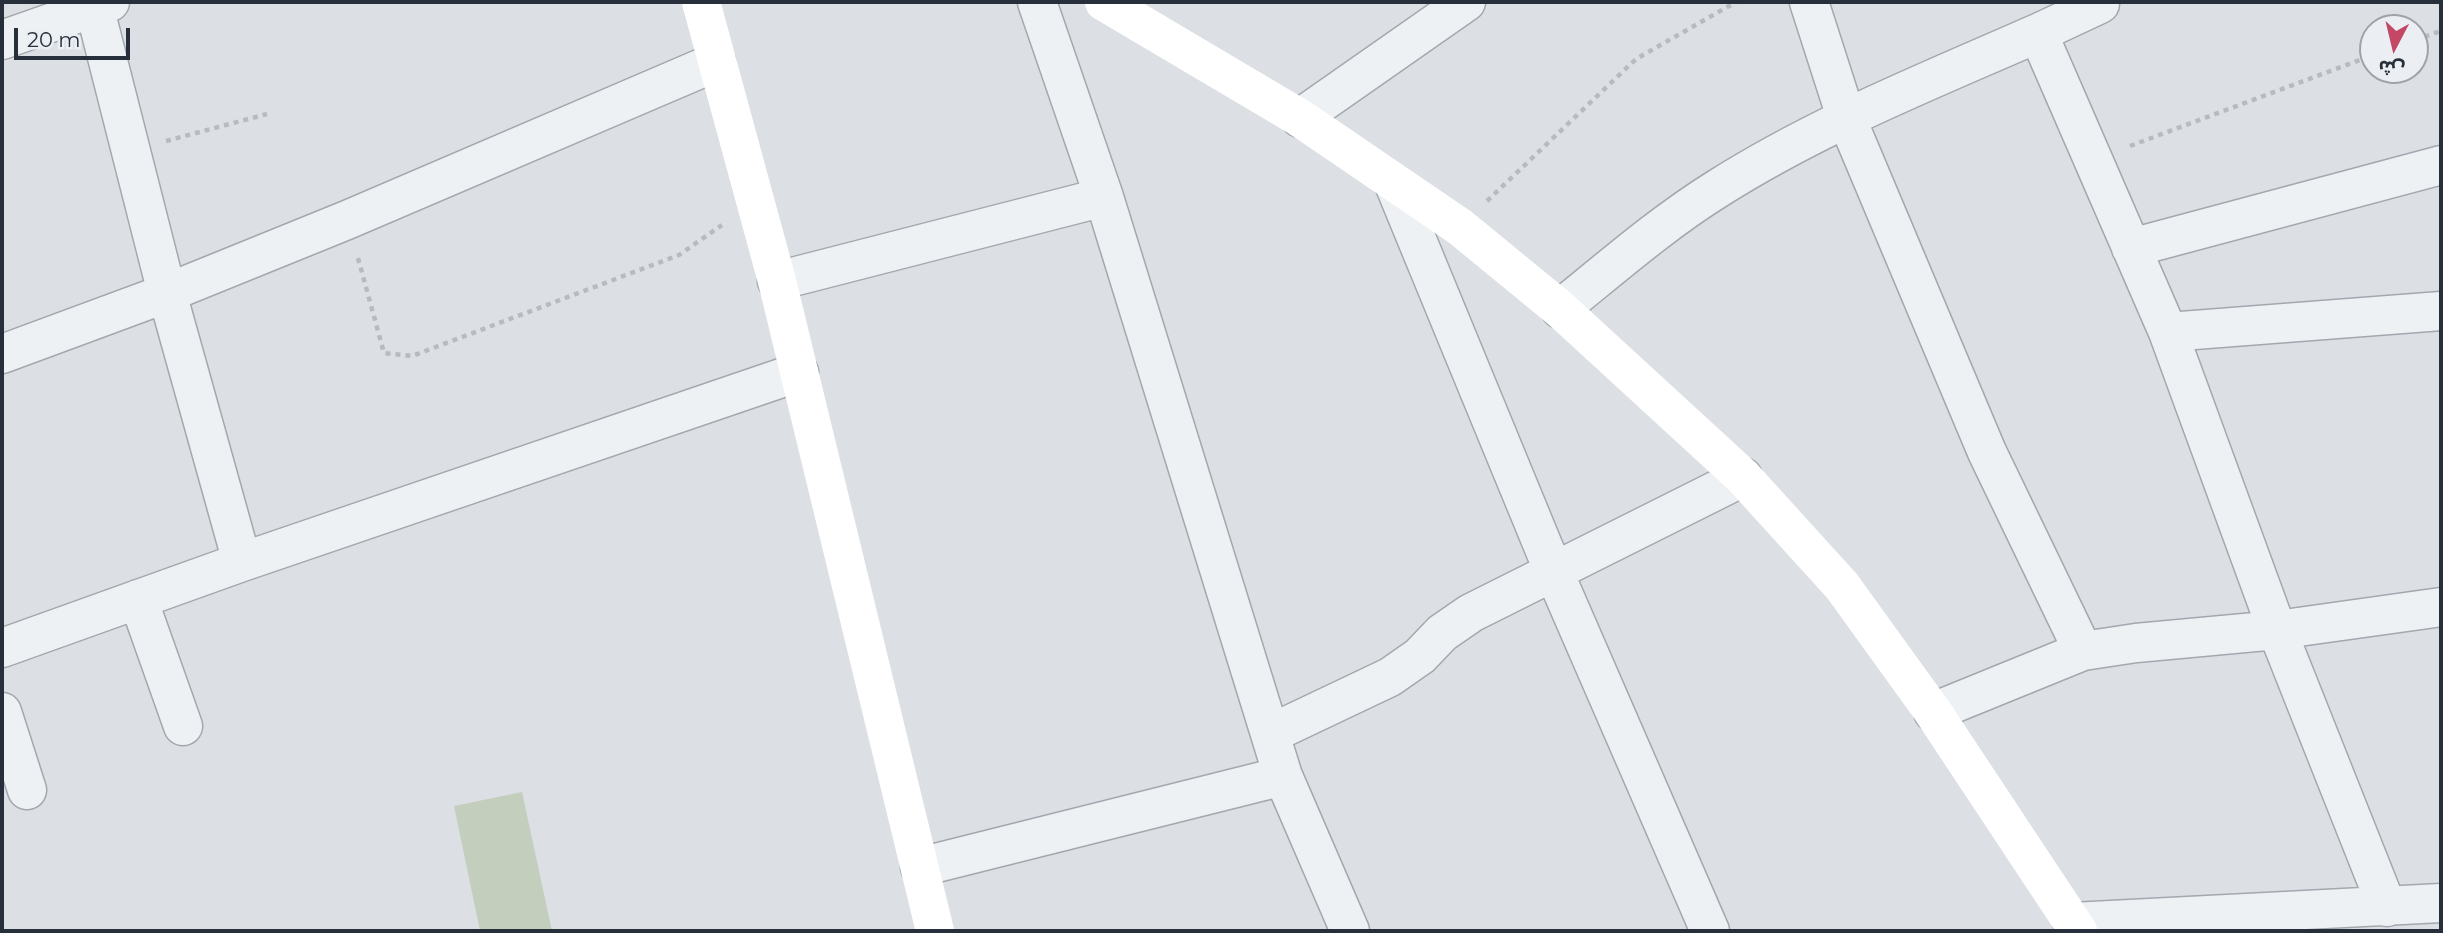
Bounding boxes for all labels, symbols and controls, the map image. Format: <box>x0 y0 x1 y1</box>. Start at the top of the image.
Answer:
scale bar <box>18 14 133 58</box>
north arrow <box>2359 14 2429 84</box>
text: 20 m <box>27 27 81 52</box>
text: ش <box>2377 55 2406 81</box>

